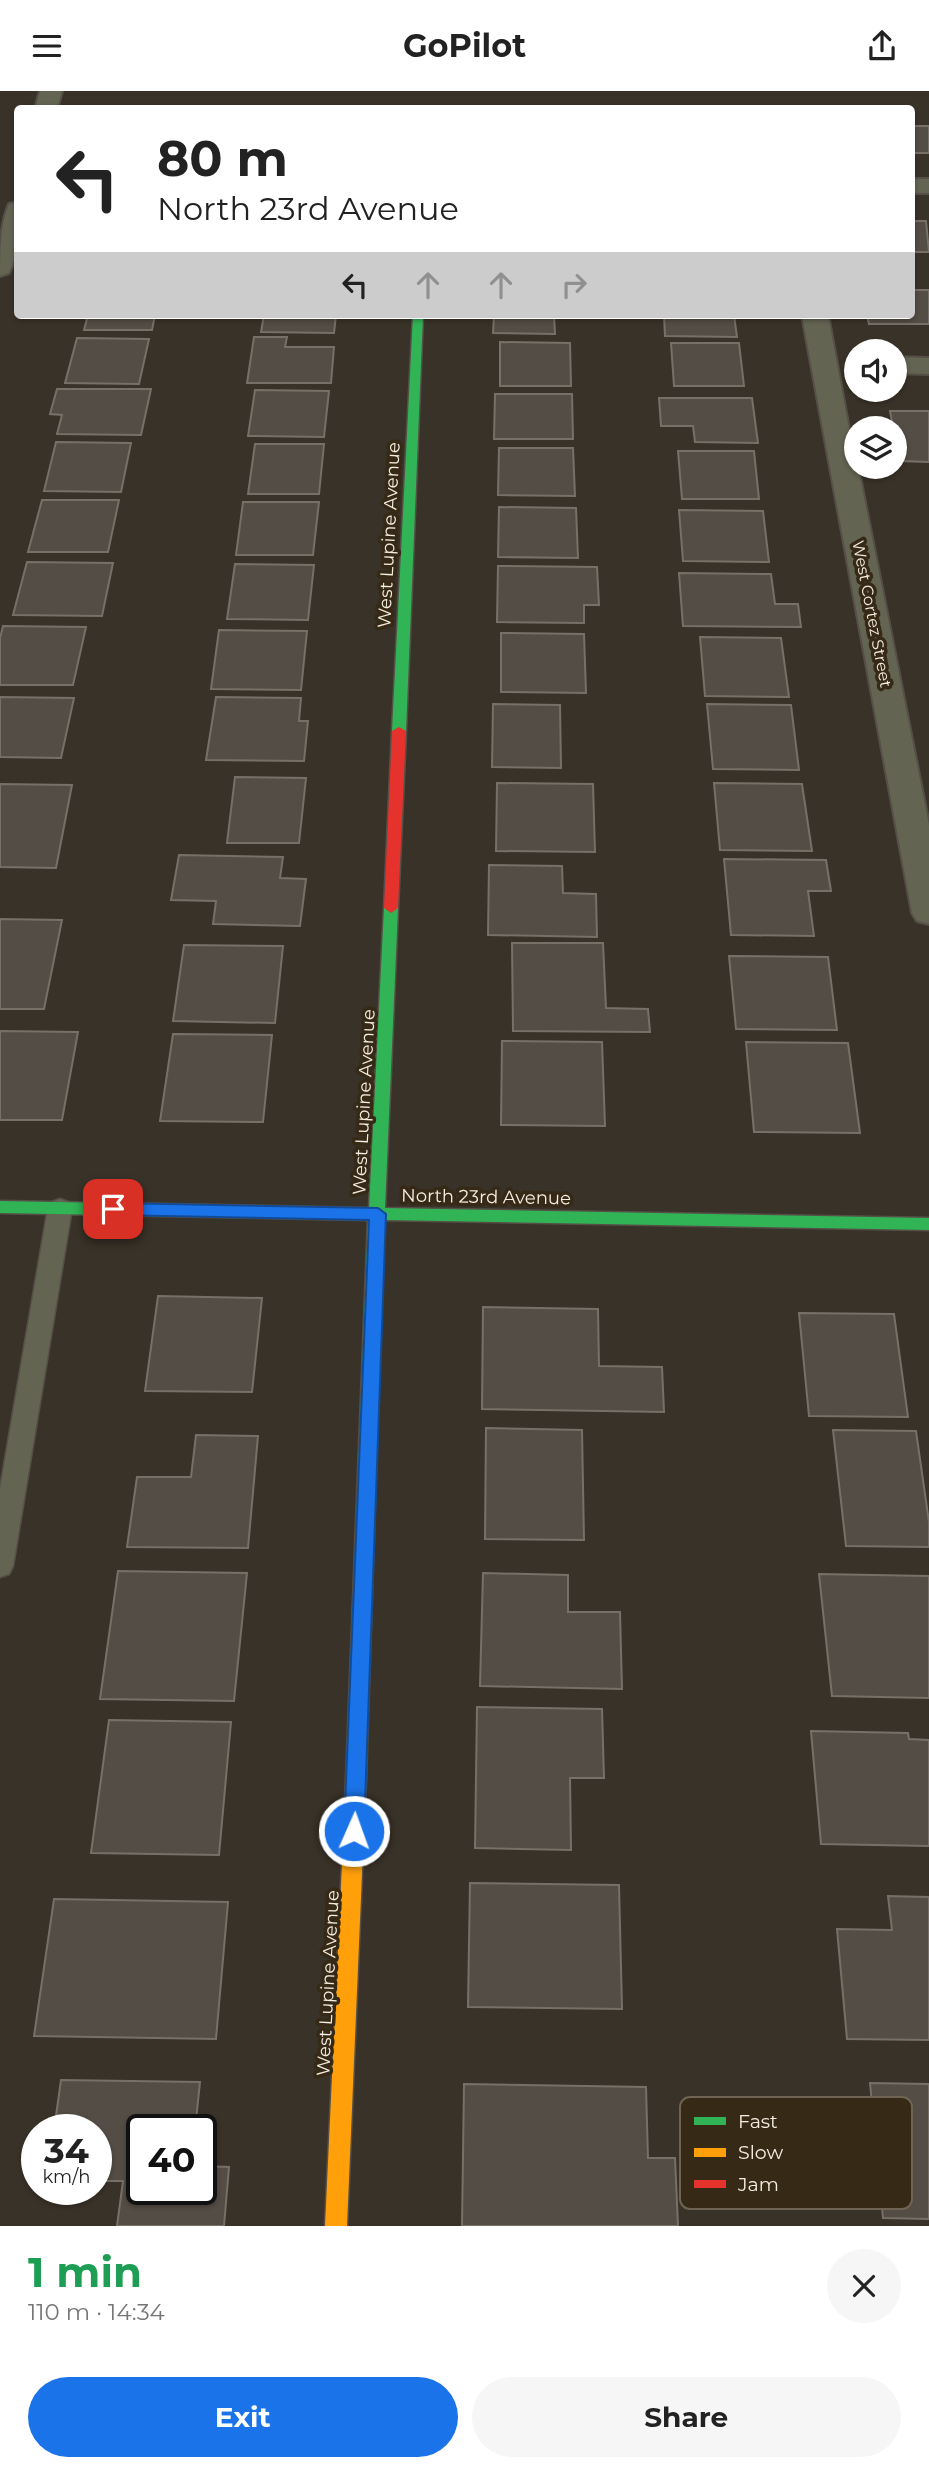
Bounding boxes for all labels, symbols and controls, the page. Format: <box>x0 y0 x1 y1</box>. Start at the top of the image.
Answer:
text: GoPilot <box>403 26 526 65</box>
icon: menu <box>28 27 66 65</box>
icon: share <box>863 27 901 65</box>
text: 80 m <box>157 129 288 188</box>
icon: left <box>42 133 133 224</box>
text: North 23rd Avenue <box>157 189 459 228</box>
icon: left <box>336 266 374 304</box>
icon: ahead <box>409 266 447 304</box>
icon: ahead <box>482 266 520 304</box>
icon: right <box>555 266 593 304</box>
map controls <box>844 339 907 479</box>
button: sound <box>844 339 907 402</box>
button: layers <box>844 416 907 479</box>
street label: West Lupine Avenue <box>373 441 405 628</box>
street label: West Cortez Street <box>848 539 896 690</box>
street label: West Lupine Avenue <box>348 1008 380 1195</box>
pin <box>83 1179 143 1239</box>
street label: North 23rd Avenue <box>401 1185 571 1209</box>
icon: arrive <box>94 1190 132 1228</box>
position arrow <box>317 1794 391 1868</box>
street label: West Lupine Avenue <box>312 1889 344 2076</box>
legend <box>680 2097 912 2209</box>
text: Fast <box>738 2110 778 2133</box>
speed limit sign: 40 <box>126 2114 217 2205</box>
text: 34 <box>44 2129 89 2172</box>
text: Slow <box>738 2141 783 2164</box>
text: km/h <box>42 2166 91 2188</box>
text: Jam <box>737 2173 779 2196</box>
text: 1 min <box>28 2246 142 2298</box>
button: close <box>827 2249 901 2323</box>
text: 110 m · 14:34 <box>28 2298 165 2326</box>
button: Exit <box>28 2377 458 2457</box>
button: Share <box>472 2377 901 2457</box>

